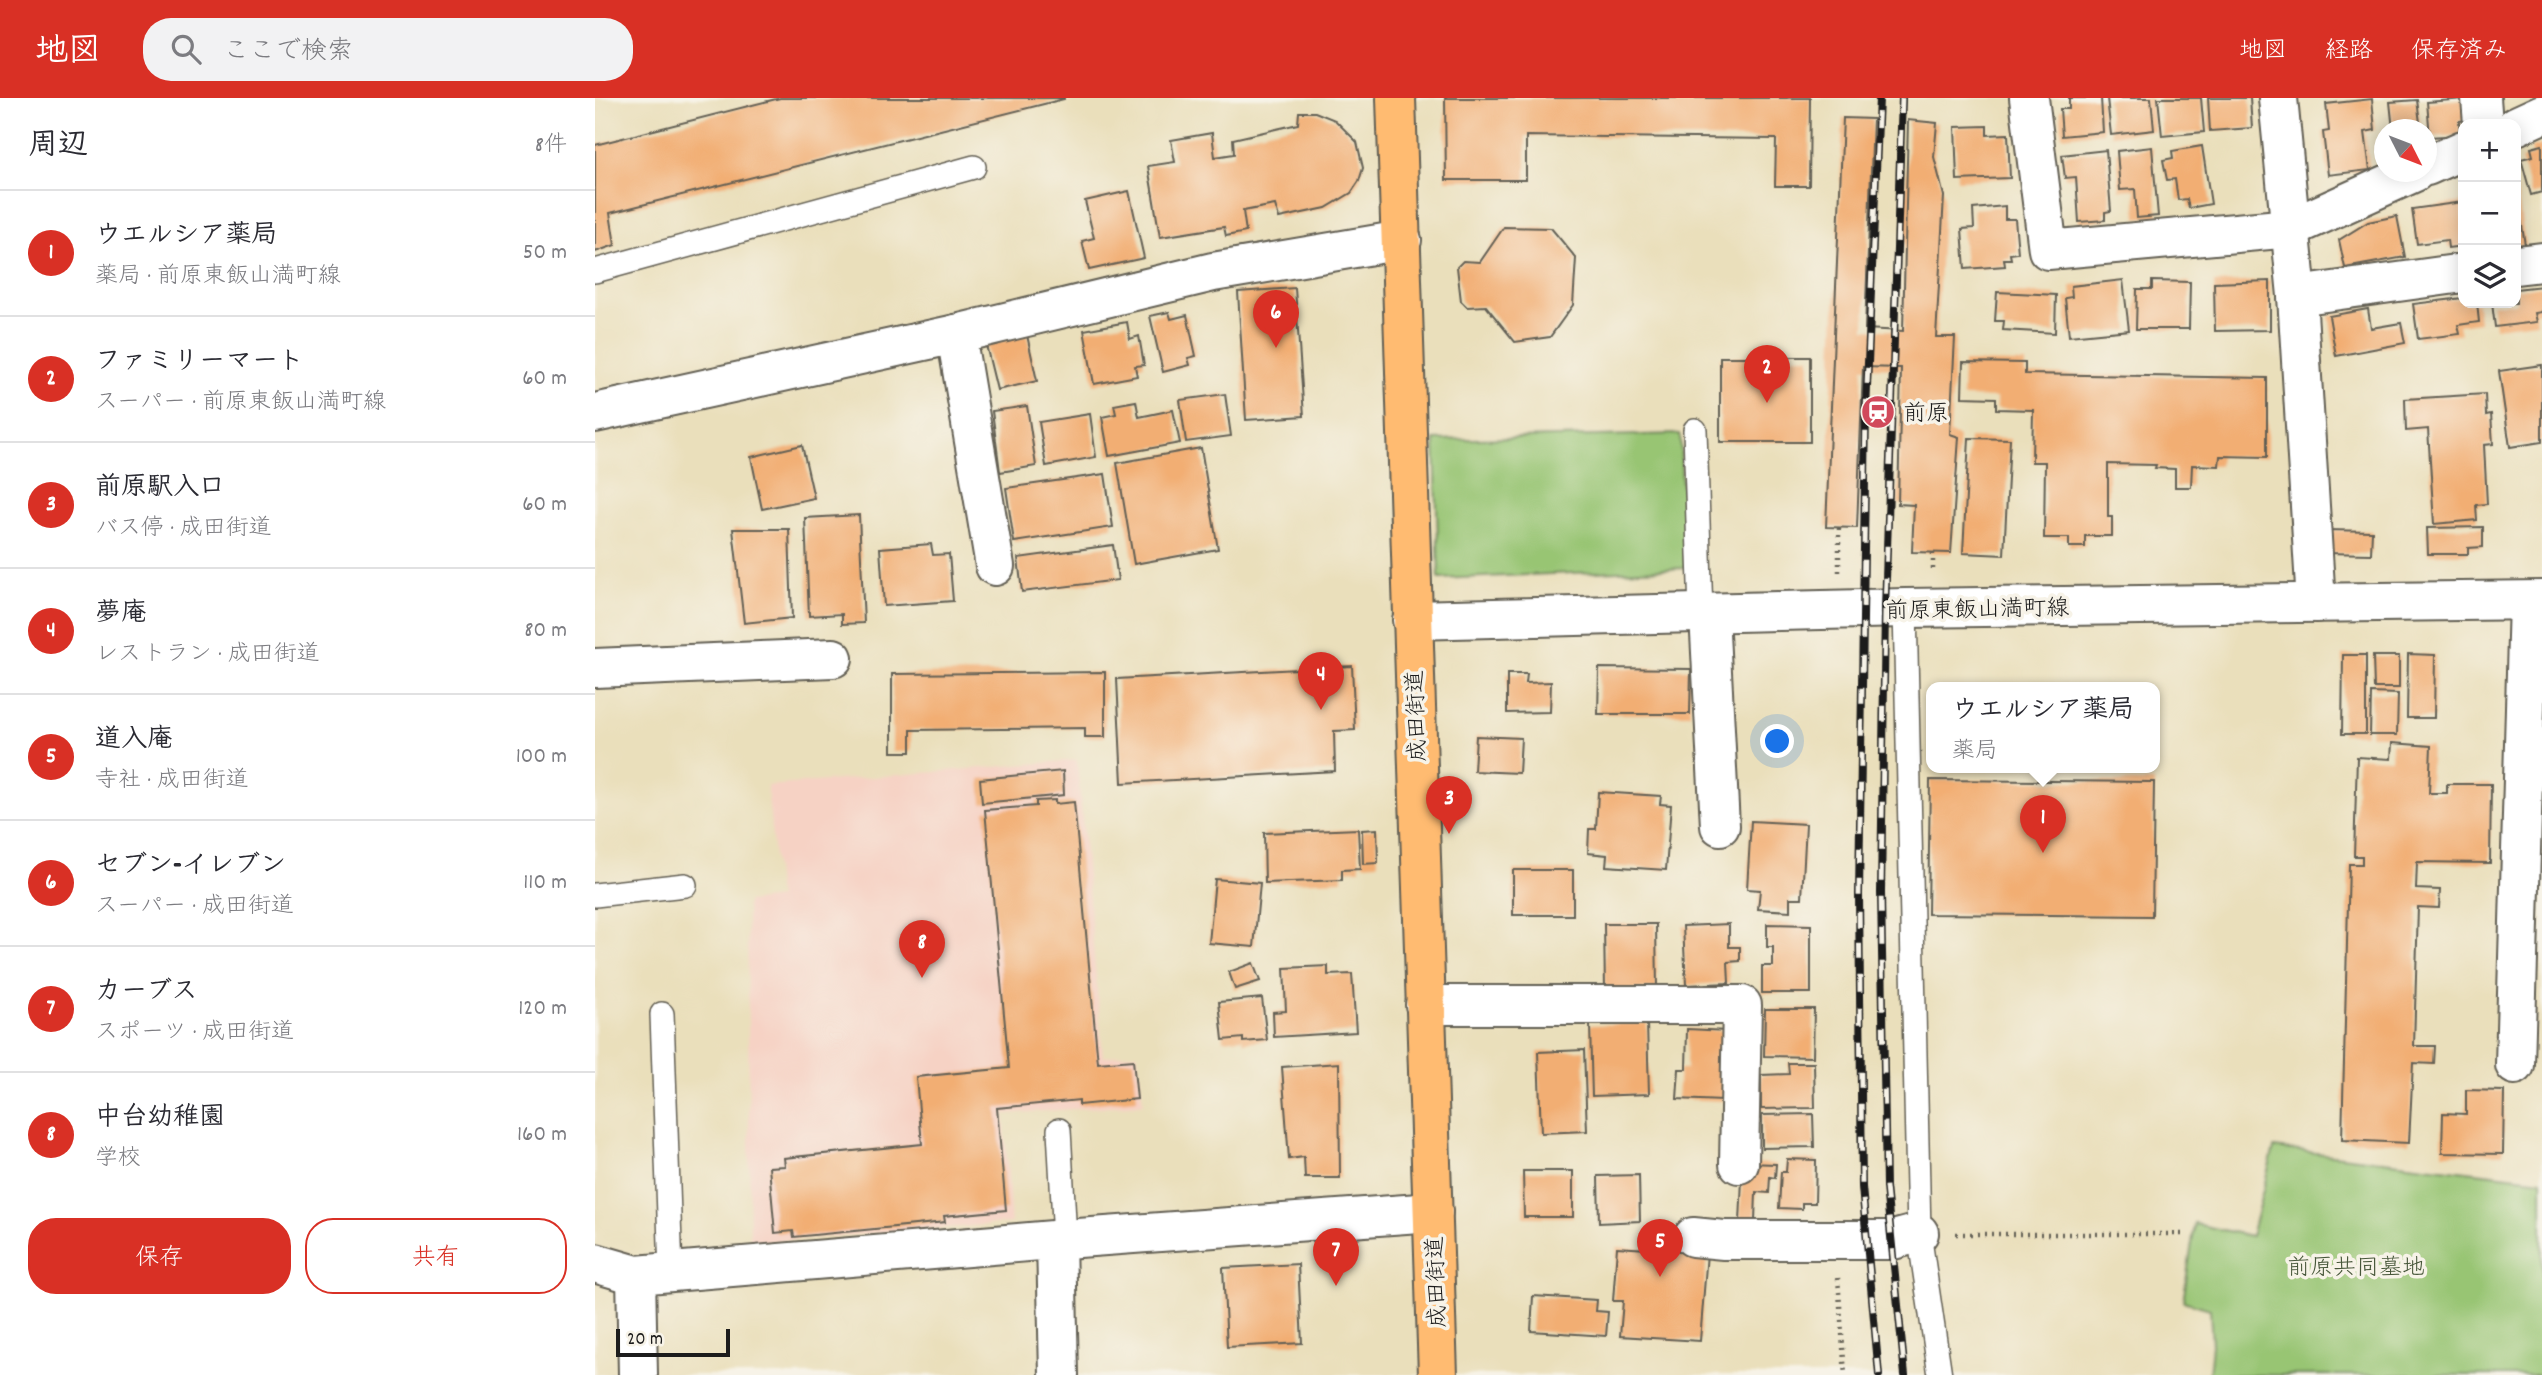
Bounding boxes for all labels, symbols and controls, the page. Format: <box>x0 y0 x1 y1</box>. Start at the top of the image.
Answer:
search box <box>143 18 633 81</box>
text: 地図 <box>35 30 101 77</box>
icon: search <box>167 30 205 68</box>
text: ここで検索 <box>223 34 353 71</box>
text: 地図 <box>2239 35 2287 69</box>
text: 経路 <box>2325 35 2373 69</box>
text: 保存済み <box>2411 35 2507 69</box>
north arrow <box>2374 119 2437 182</box>
map controls <box>2458 119 2521 308</box>
button: + <box>2458 119 2521 182</box>
text: 周辺 <box>28 126 88 169</box>
text: 8件 <box>535 130 567 163</box>
button: − <box>2458 182 2521 245</box>
text: ウエルシア薬局 <box>95 218 278 255</box>
text: 1 <box>48 237 54 270</box>
text: 50 m <box>523 237 567 270</box>
button: layers <box>2458 245 2521 308</box>
text: 薬局 · 前原東飯山満町線 <box>95 261 341 294</box>
pin: 6 <box>1253 290 1299 348</box>
text: ファミリーマート <box>95 344 304 381</box>
pin: 2 <box>1744 345 1790 403</box>
text: 2 <box>46 363 56 396</box>
text: 60 m <box>522 363 567 396</box>
text: スーパー · 前原東飯山満町線 <box>95 387 386 420</box>
station icon: 前原 <box>1859 393 1897 431</box>
place label: 前原 <box>1903 399 1949 432</box>
text: 前原駅入口 <box>95 470 225 507</box>
text: 3 <box>46 489 56 522</box>
text: 60 m <box>522 489 567 522</box>
text: バス停 · 成田街道 <box>95 513 272 546</box>
street label: 前原東飯山満町線 <box>1885 593 2069 630</box>
text: 夢庵 <box>95 596 147 633</box>
text: 4 <box>46 615 56 648</box>
text: 80 m <box>524 615 567 648</box>
text: レストラン · 成田街道 <box>95 639 320 672</box>
pin: 4 <box>1298 652 1344 710</box>
street label: 成田街道 <box>1400 669 1437 762</box>
popup <box>1926 682 2160 773</box>
text: ウエルシア薬局 <box>1952 693 2134 730</box>
text: 道入庵 <box>95 722 173 759</box>
your location <box>1760 724 1794 758</box>
text: 薬局 <box>1952 736 1998 769</box>
text: 5 <box>46 741 56 774</box>
text: 100 m <box>516 741 567 774</box>
text: 寺社 · 成田街道 <box>95 765 249 798</box>
pin: 3 <box>1426 776 1472 834</box>
pin: 1 <box>2020 795 2066 853</box>
text: セブン-イレブン <box>95 848 286 885</box>
text: 6 <box>45 867 57 900</box>
text: 110 m <box>523 867 567 900</box>
text: スーパー · 成田街道 <box>95 891 294 924</box>
pin: 8 <box>899 920 945 978</box>
text: カーブス <box>95 974 197 1011</box>
text: 7 <box>47 993 55 1026</box>
text: 120 m <box>518 993 567 1026</box>
text: スポーツ · 成田街道 <box>95 1017 294 1050</box>
text: 中台幼稚園 <box>95 1100 225 1137</box>
text: 8 <box>46 1119 56 1152</box>
text: 160 m <box>517 1119 567 1152</box>
text: 学校 <box>95 1143 141 1176</box>
button: 保存 <box>28 1218 291 1294</box>
button: 共有 <box>305 1218 567 1294</box>
pin: 5 <box>1637 1219 1683 1277</box>
pin: 7 <box>1313 1228 1359 1286</box>
street label: 成田街道 <box>1420 1235 1457 1328</box>
park label: 前原共同墓地 <box>2287 1253 2425 1286</box>
scale bar <box>616 1326 730 1358</box>
text: 20 m <box>627 1327 663 1354</box>

